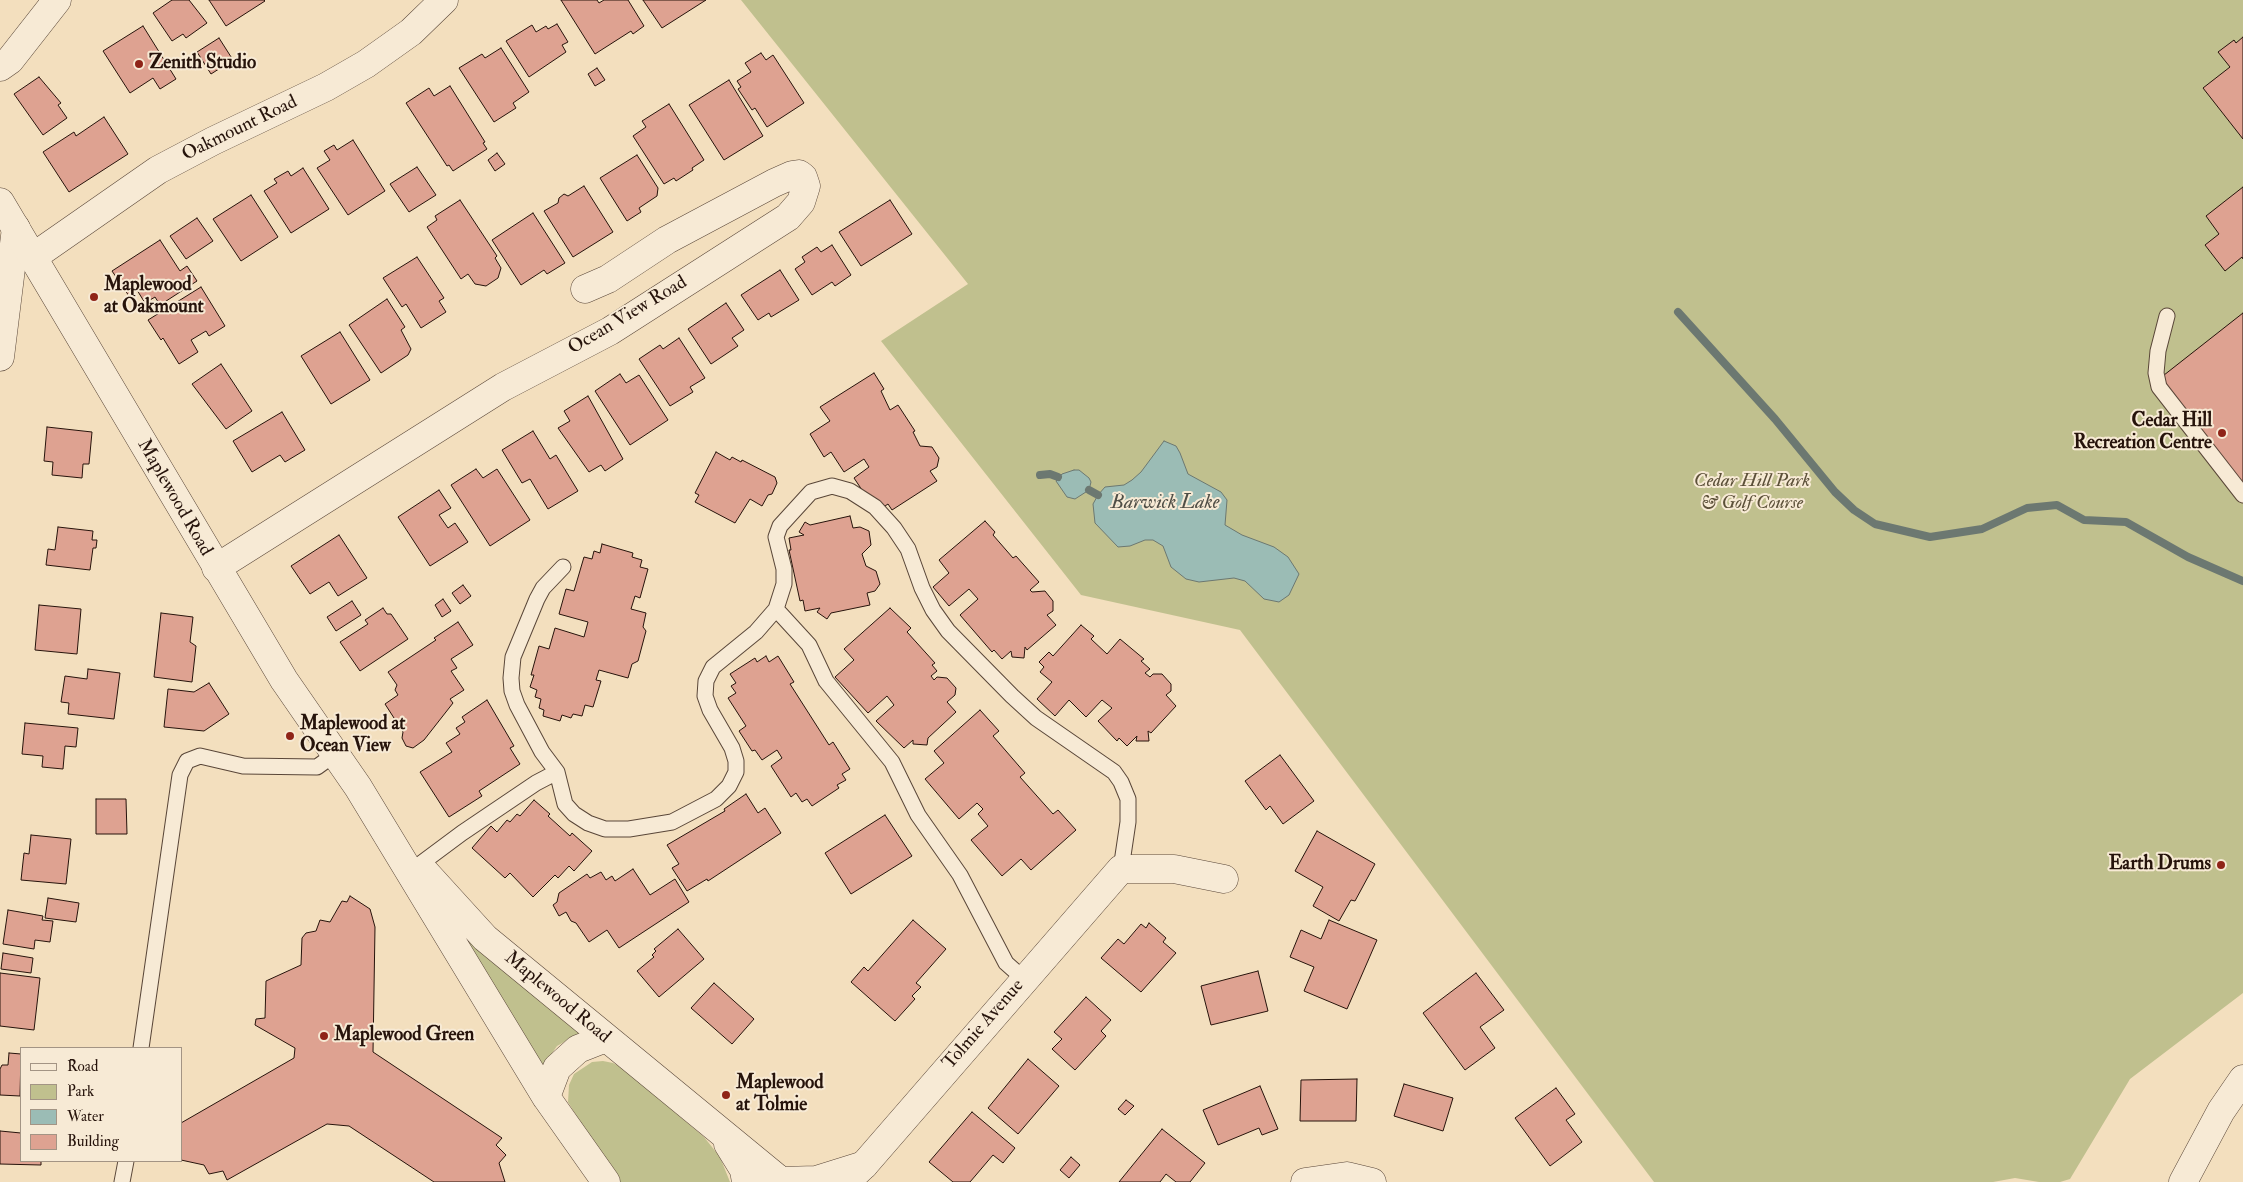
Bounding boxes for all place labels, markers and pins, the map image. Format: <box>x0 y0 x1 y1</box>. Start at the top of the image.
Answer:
place label: Zenith Studio <box>149 53 256 75</box>
marker: Zenith Studio <box>133 58 145 70</box>
place label: Maplewood at Oakmount <box>104 275 204 319</box>
marker: Maplewood at Oakmount <box>88 291 100 303</box>
place label: Cedar Hill Recreation Centre <box>2073 411 2212 455</box>
marker: Cedar Hill Recreation Centre <box>2216 427 2228 439</box>
place label: Maplewood at Ocean View <box>300 714 406 758</box>
marker: Maplewood at Ocean View <box>284 730 296 742</box>
place label: Earth Drums <box>2109 854 2211 876</box>
marker: Earth Drums <box>2215 859 2227 871</box>
place label: Maplewood Green <box>334 1025 474 1047</box>
marker: Maplewood Green <box>318 1030 330 1042</box>
place label: Maplewood at Tolmie <box>736 1073 824 1117</box>
marker: Maplewood at Tolmie <box>720 1089 732 1101</box>

